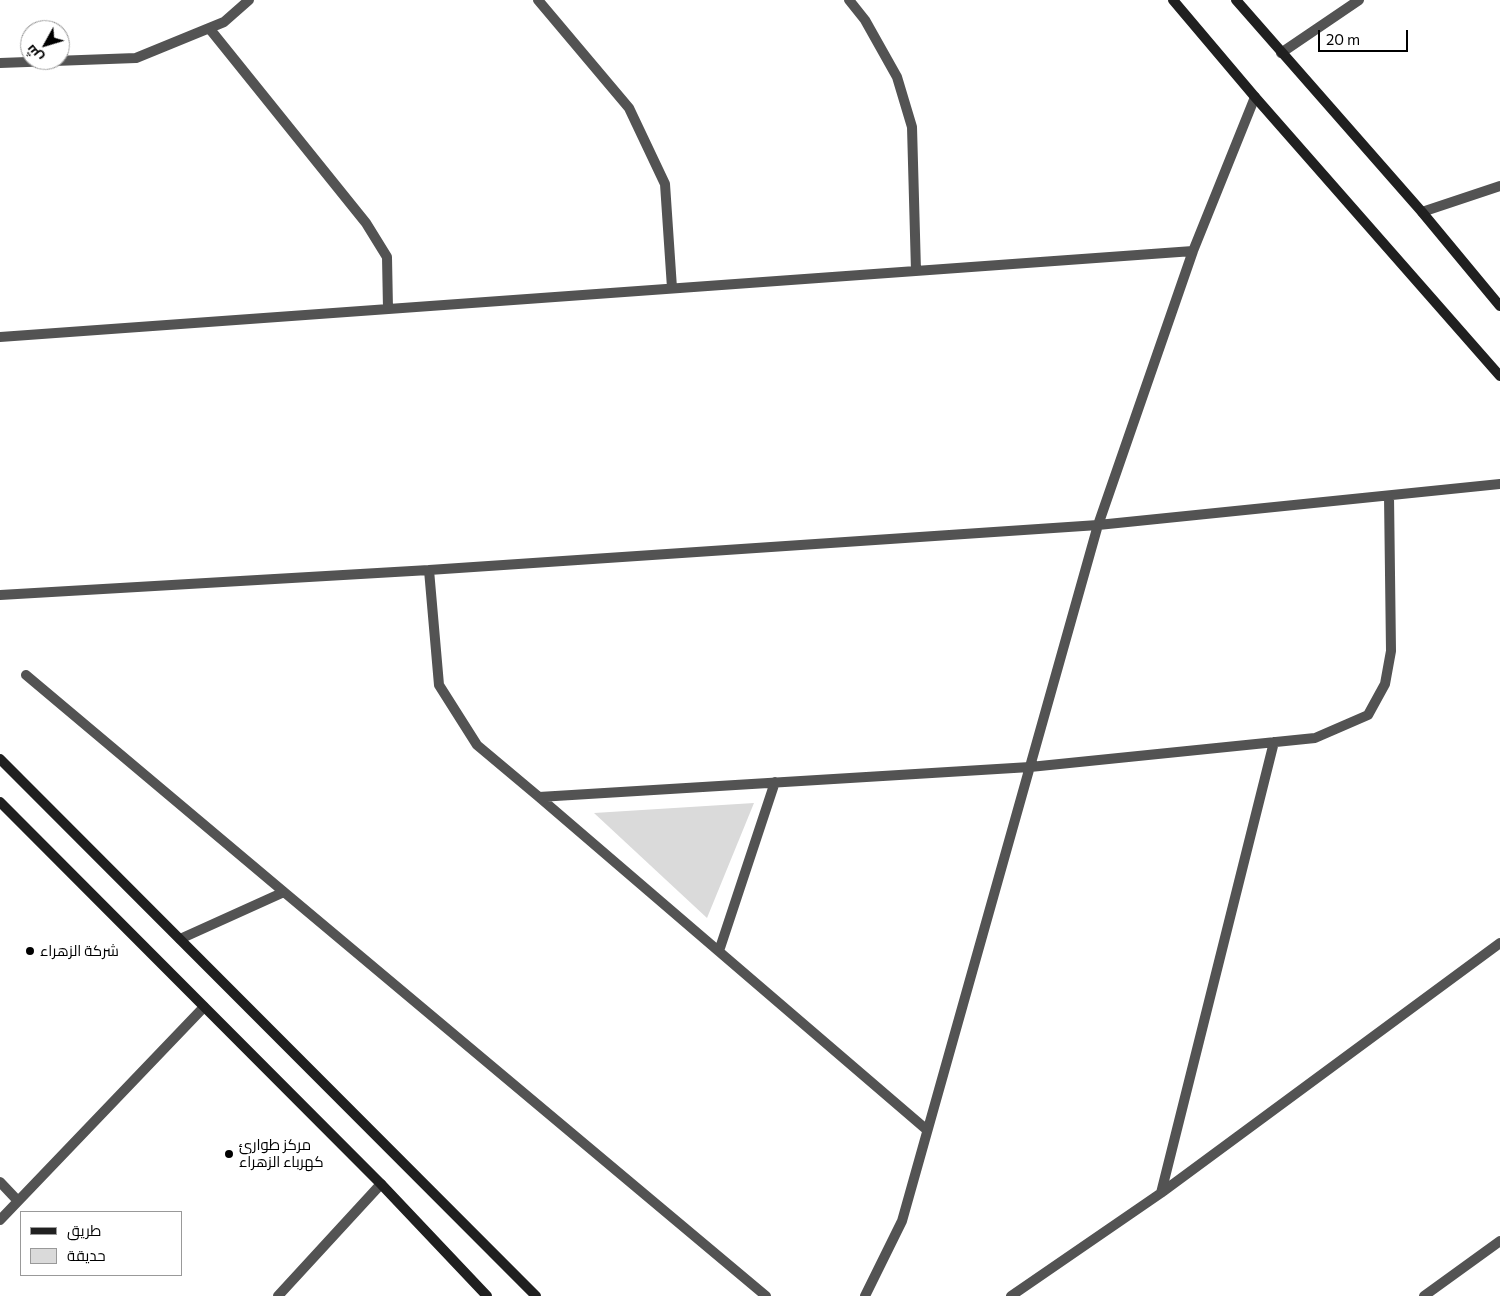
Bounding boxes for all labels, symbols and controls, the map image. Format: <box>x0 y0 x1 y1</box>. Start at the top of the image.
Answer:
north arrow <box>20 20 70 70</box>
scale bar <box>1320 20 1410 52</box>
text: 20 m <box>1326 30 1360 48</box>
text: ش <box>21 42 46 66</box>
place label: شركة الزهراء <box>40 942 119 960</box>
marker: شركة الزهراء <box>24 945 36 957</box>
place label: مركز طوارئ كهرباء الزهراء <box>239 1136 324 1171</box>
marker: مركز طوارئ كهرباء الزهراء <box>223 1148 235 1160</box>
legend <box>20 1211 182 1276</box>
text: طريق <box>67 1221 101 1239</box>
text: حديقة <box>67 1246 106 1264</box>

